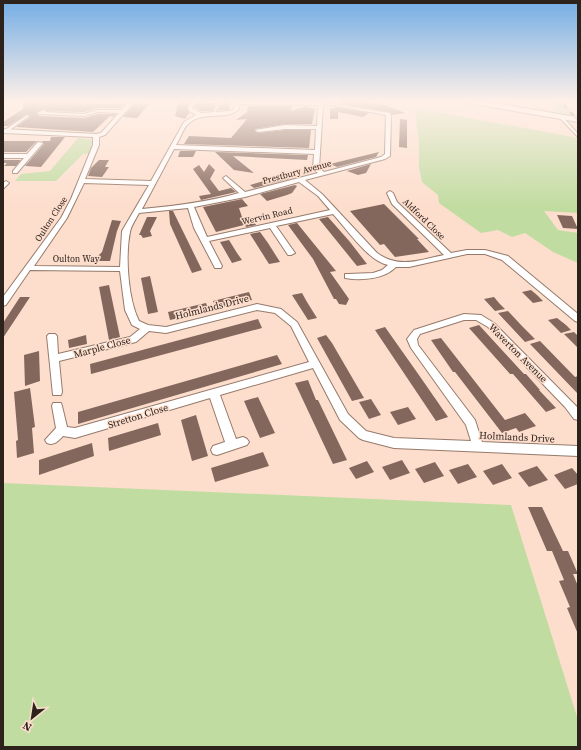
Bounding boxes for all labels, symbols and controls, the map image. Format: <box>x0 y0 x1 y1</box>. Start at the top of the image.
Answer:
street label: Prestbury Avenue <box>261 157 333 187</box>
street label: Oulton Close <box>32 194 70 244</box>
street label: Aldford Close <box>400 196 448 243</box>
street label: Wervin Road <box>240 204 294 228</box>
street label: Oulton Way <box>53 253 100 265</box>
street label: Holmlands Drive <box>174 292 250 322</box>
street label: Waverton Avenue <box>486 321 550 385</box>
street label: Marple Close <box>72 333 132 361</box>
street label: Stretton Close <box>106 401 170 431</box>
street label: Holmlands Drive <box>479 429 555 445</box>
north arrow <box>12 698 52 738</box>
text: N <box>20 718 34 735</box>

